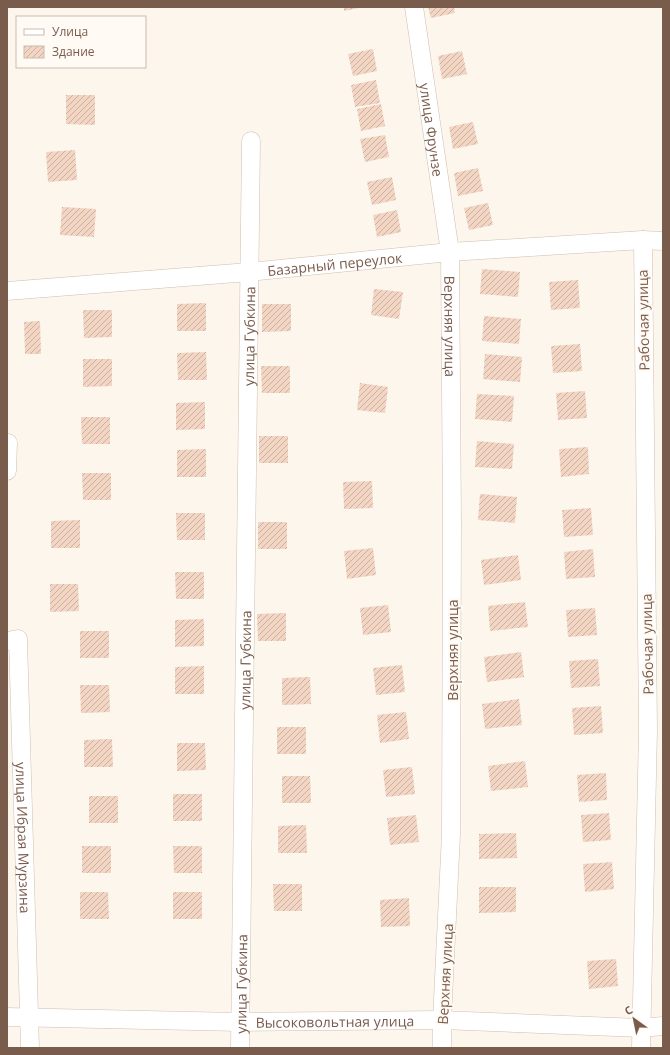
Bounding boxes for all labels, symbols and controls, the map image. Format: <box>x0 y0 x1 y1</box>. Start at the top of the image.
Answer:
legend <box>16 16 146 68</box>
text: Улица <box>52 23 88 40</box>
text: Здание <box>52 43 95 60</box>
street label: улица Фрунзе <box>416 82 448 178</box>
street label: Базарный переулок <box>267 247 404 280</box>
street label: Рабочая улица <box>633 269 653 371</box>
street label: Верхняя улица <box>441 276 460 377</box>
street label: улица Губкина <box>239 286 259 386</box>
street label: Рабочая улица <box>637 593 657 695</box>
street label: Верхняя улица <box>443 599 462 701</box>
street label: улица Губкина <box>235 610 255 710</box>
street label: улица Ибрая Мурзина <box>12 762 36 914</box>
street label: Верхняя улица <box>433 923 457 1025</box>
street label: улица Губкина <box>231 934 251 1034</box>
north arrow <box>614 999 654 1039</box>
text: С <box>621 1002 635 1018</box>
street label: Высоковольтная улица <box>256 1011 414 1031</box>

